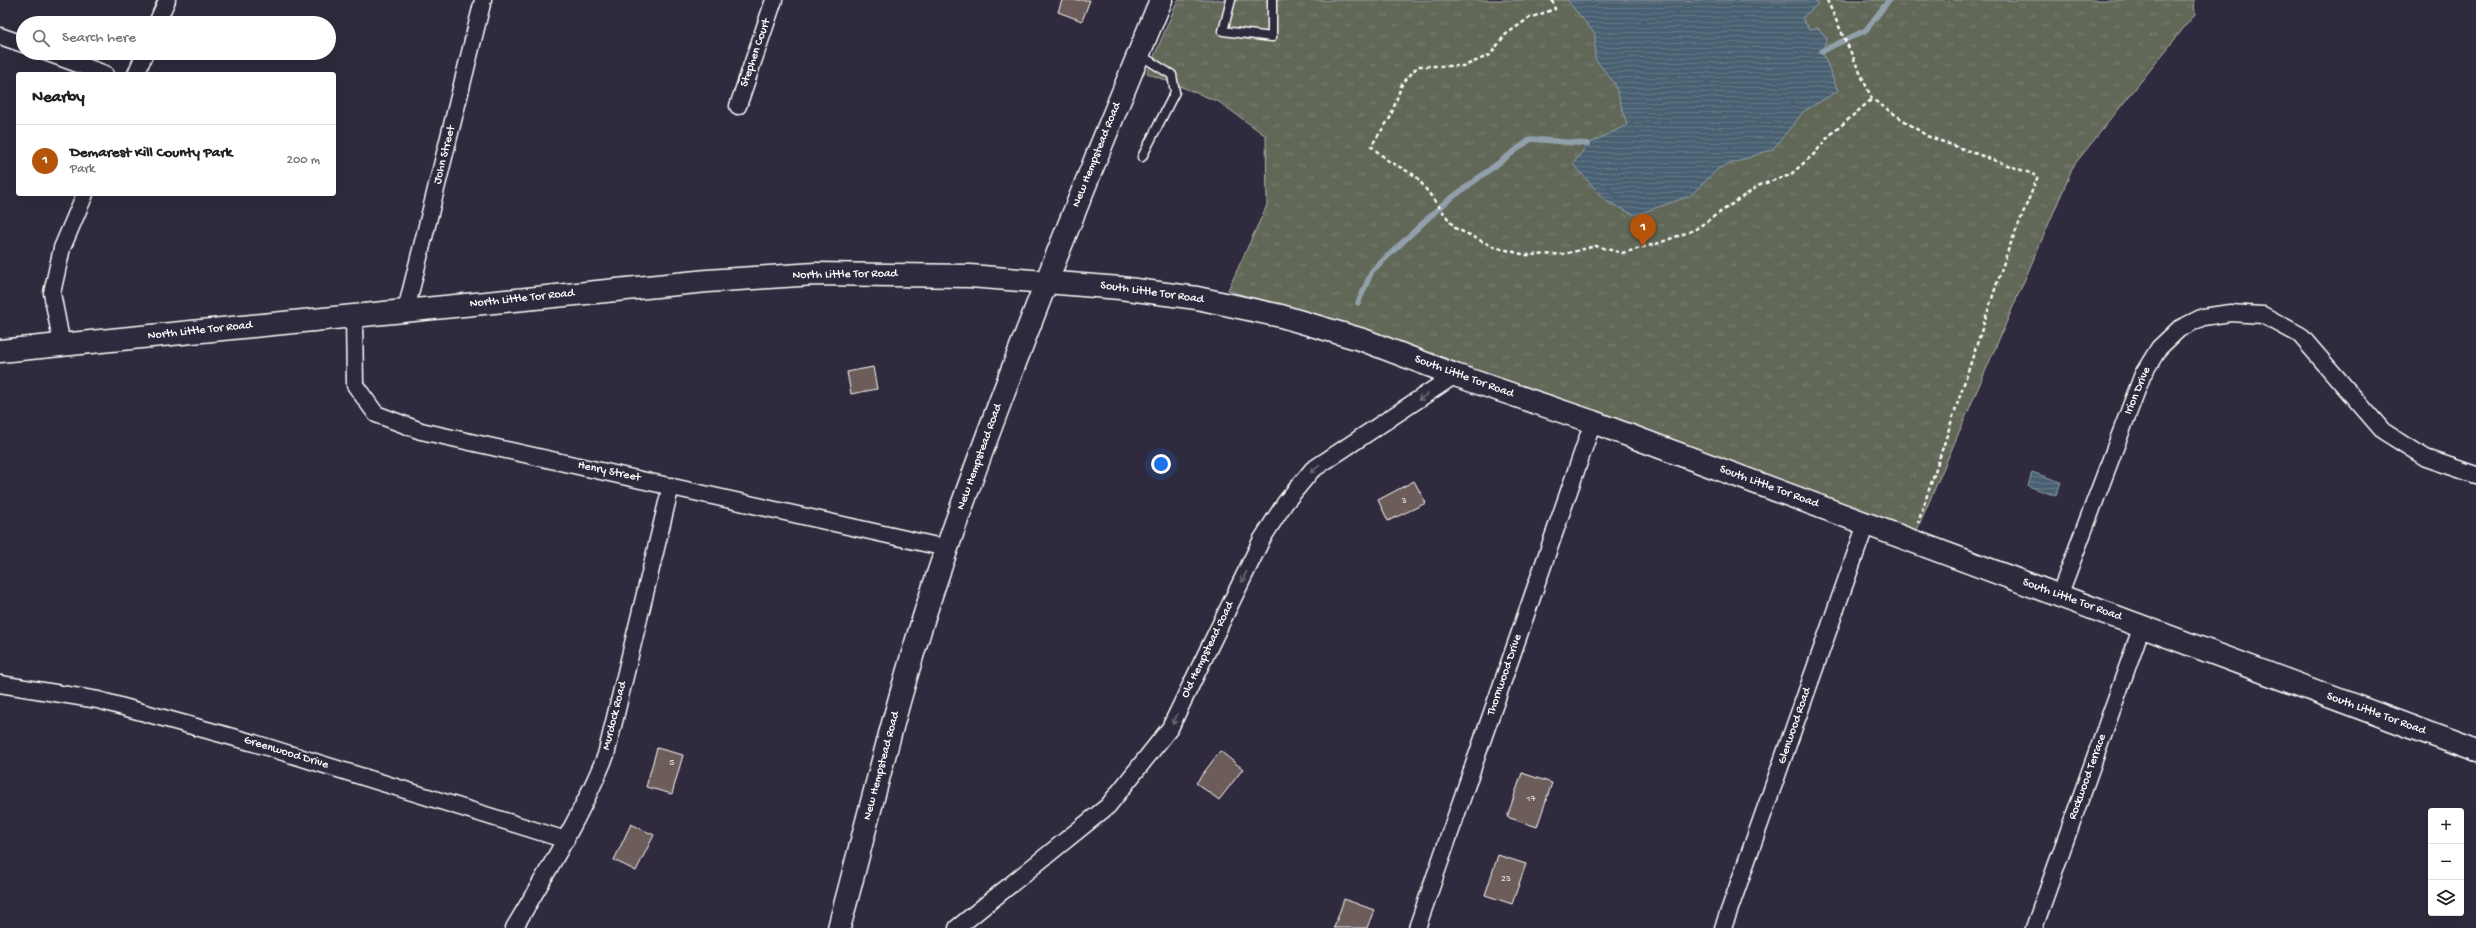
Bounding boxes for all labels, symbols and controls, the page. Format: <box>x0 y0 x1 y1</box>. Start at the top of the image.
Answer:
search box <box>16 16 336 60</box>
street label: Stephen Court <box>738 16 775 89</box>
icon: search <box>30 27 52 49</box>
text: Search here <box>62 29 136 47</box>
text: Nearby <box>32 88 85 108</box>
street label: New Hempstead Road <box>1070 100 1125 209</box>
street label: John Street <box>431 123 459 186</box>
text: Demarest Kill County Park <box>70 144 232 162</box>
text: 1 <box>42 153 48 168</box>
text: 200 m <box>287 153 320 168</box>
text: Park <box>70 162 95 177</box>
pin: 1 <box>1630 214 1656 247</box>
street label: North Little Tor Road <box>792 267 899 283</box>
street label: South Little Tor Road <box>1099 279 1206 307</box>
street label: North Little Tor Road <box>469 286 576 311</box>
street label: North Little Tor Road <box>147 318 254 343</box>
street label: South Little Tor Road <box>1413 353 1516 402</box>
street label: Irion Drive <box>2122 364 2155 417</box>
one-way arrow <box>1417 393 1429 401</box>
street label: New Hempstead Road <box>954 401 1006 512</box>
your location <box>1151 454 1171 474</box>
street label: Henry Street <box>576 459 643 486</box>
street label: South Little Tor Road <box>1718 463 1821 512</box>
one-way arrow <box>1310 464 1320 473</box>
house number: 3 <box>1400 495 1407 507</box>
one-way arrow <box>1240 570 1247 582</box>
street label: South Little Tor Road <box>2021 576 2124 625</box>
street label: Old Hempstead Road <box>1179 599 1238 700</box>
street label: Thornwood Drive <box>1484 632 1526 718</box>
street label: Murdock Road <box>600 679 630 752</box>
street label: Glenwood Road <box>1775 685 1815 766</box>
street label: South Little Tor Road <box>2325 690 2428 739</box>
street label: New Hempstead Road <box>861 709 903 822</box>
one-way arrow <box>1171 712 1178 724</box>
street label: Rockwood Terrace <box>2066 732 2110 822</box>
street label: Greenwood Drive <box>242 733 331 773</box>
house number: 5 <box>669 757 675 769</box>
house number: 17 <box>1525 793 1536 805</box>
map controls <box>2428 808 2464 916</box>
button: + <box>2428 808 2464 844</box>
button: − <box>2428 844 2464 880</box>
house number: 23 <box>1501 873 1511 885</box>
button: layers <box>2428 880 2464 916</box>

